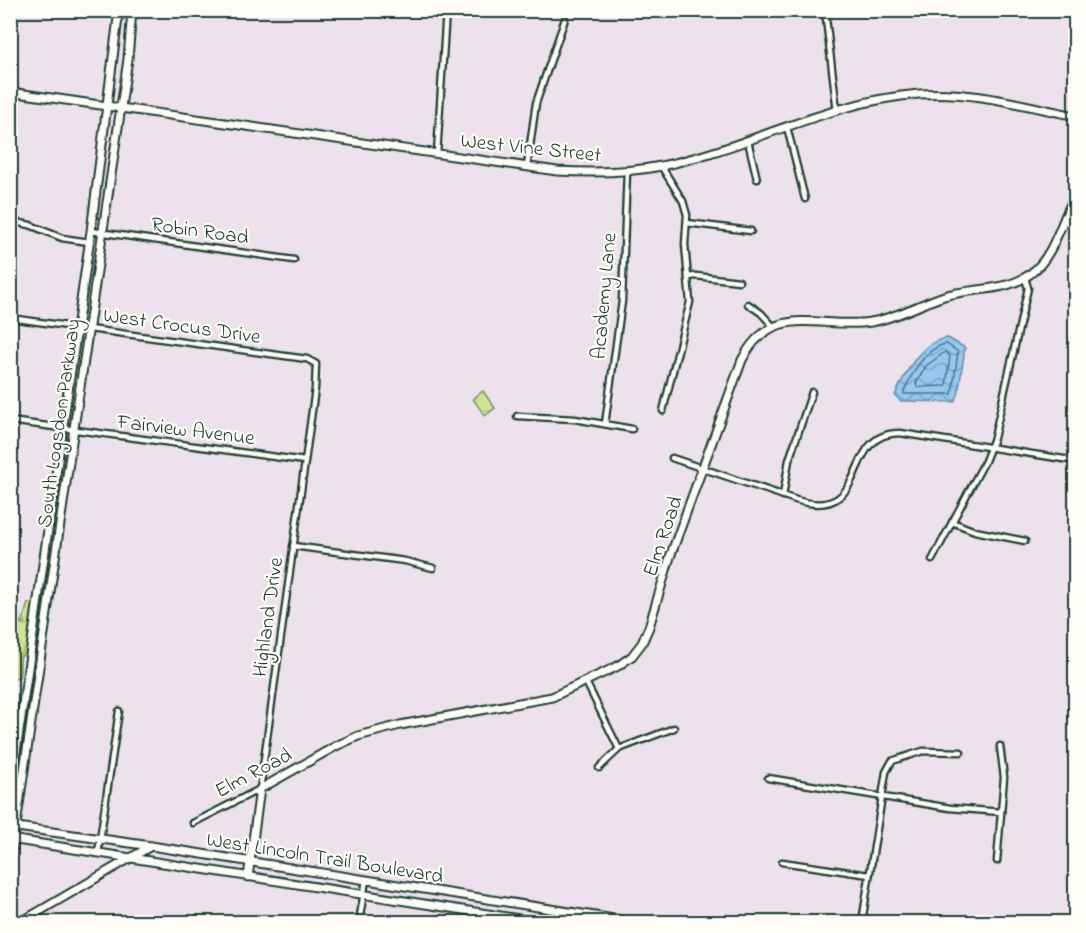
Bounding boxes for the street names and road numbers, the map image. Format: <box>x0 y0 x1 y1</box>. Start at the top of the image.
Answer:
street label: West Vine Street <box>459 127 603 171</box>
street label: Robin Road <box>149 210 251 254</box>
street label: Academy Lane <box>585 231 628 361</box>
street label: West Crocus Drive <box>101 301 263 353</box>
street label: South Logsdon Parkway <box>30 317 91 530</box>
street label: Fairview Avenue <box>114 408 257 454</box>
street label: Elm Road <box>636 492 692 581</box>
street label: Highland Drive <box>246 555 294 679</box>
street label: Elm Road <box>210 741 298 807</box>
street label: West Lincoln Trail Boulevard <box>204 825 445 893</box>

